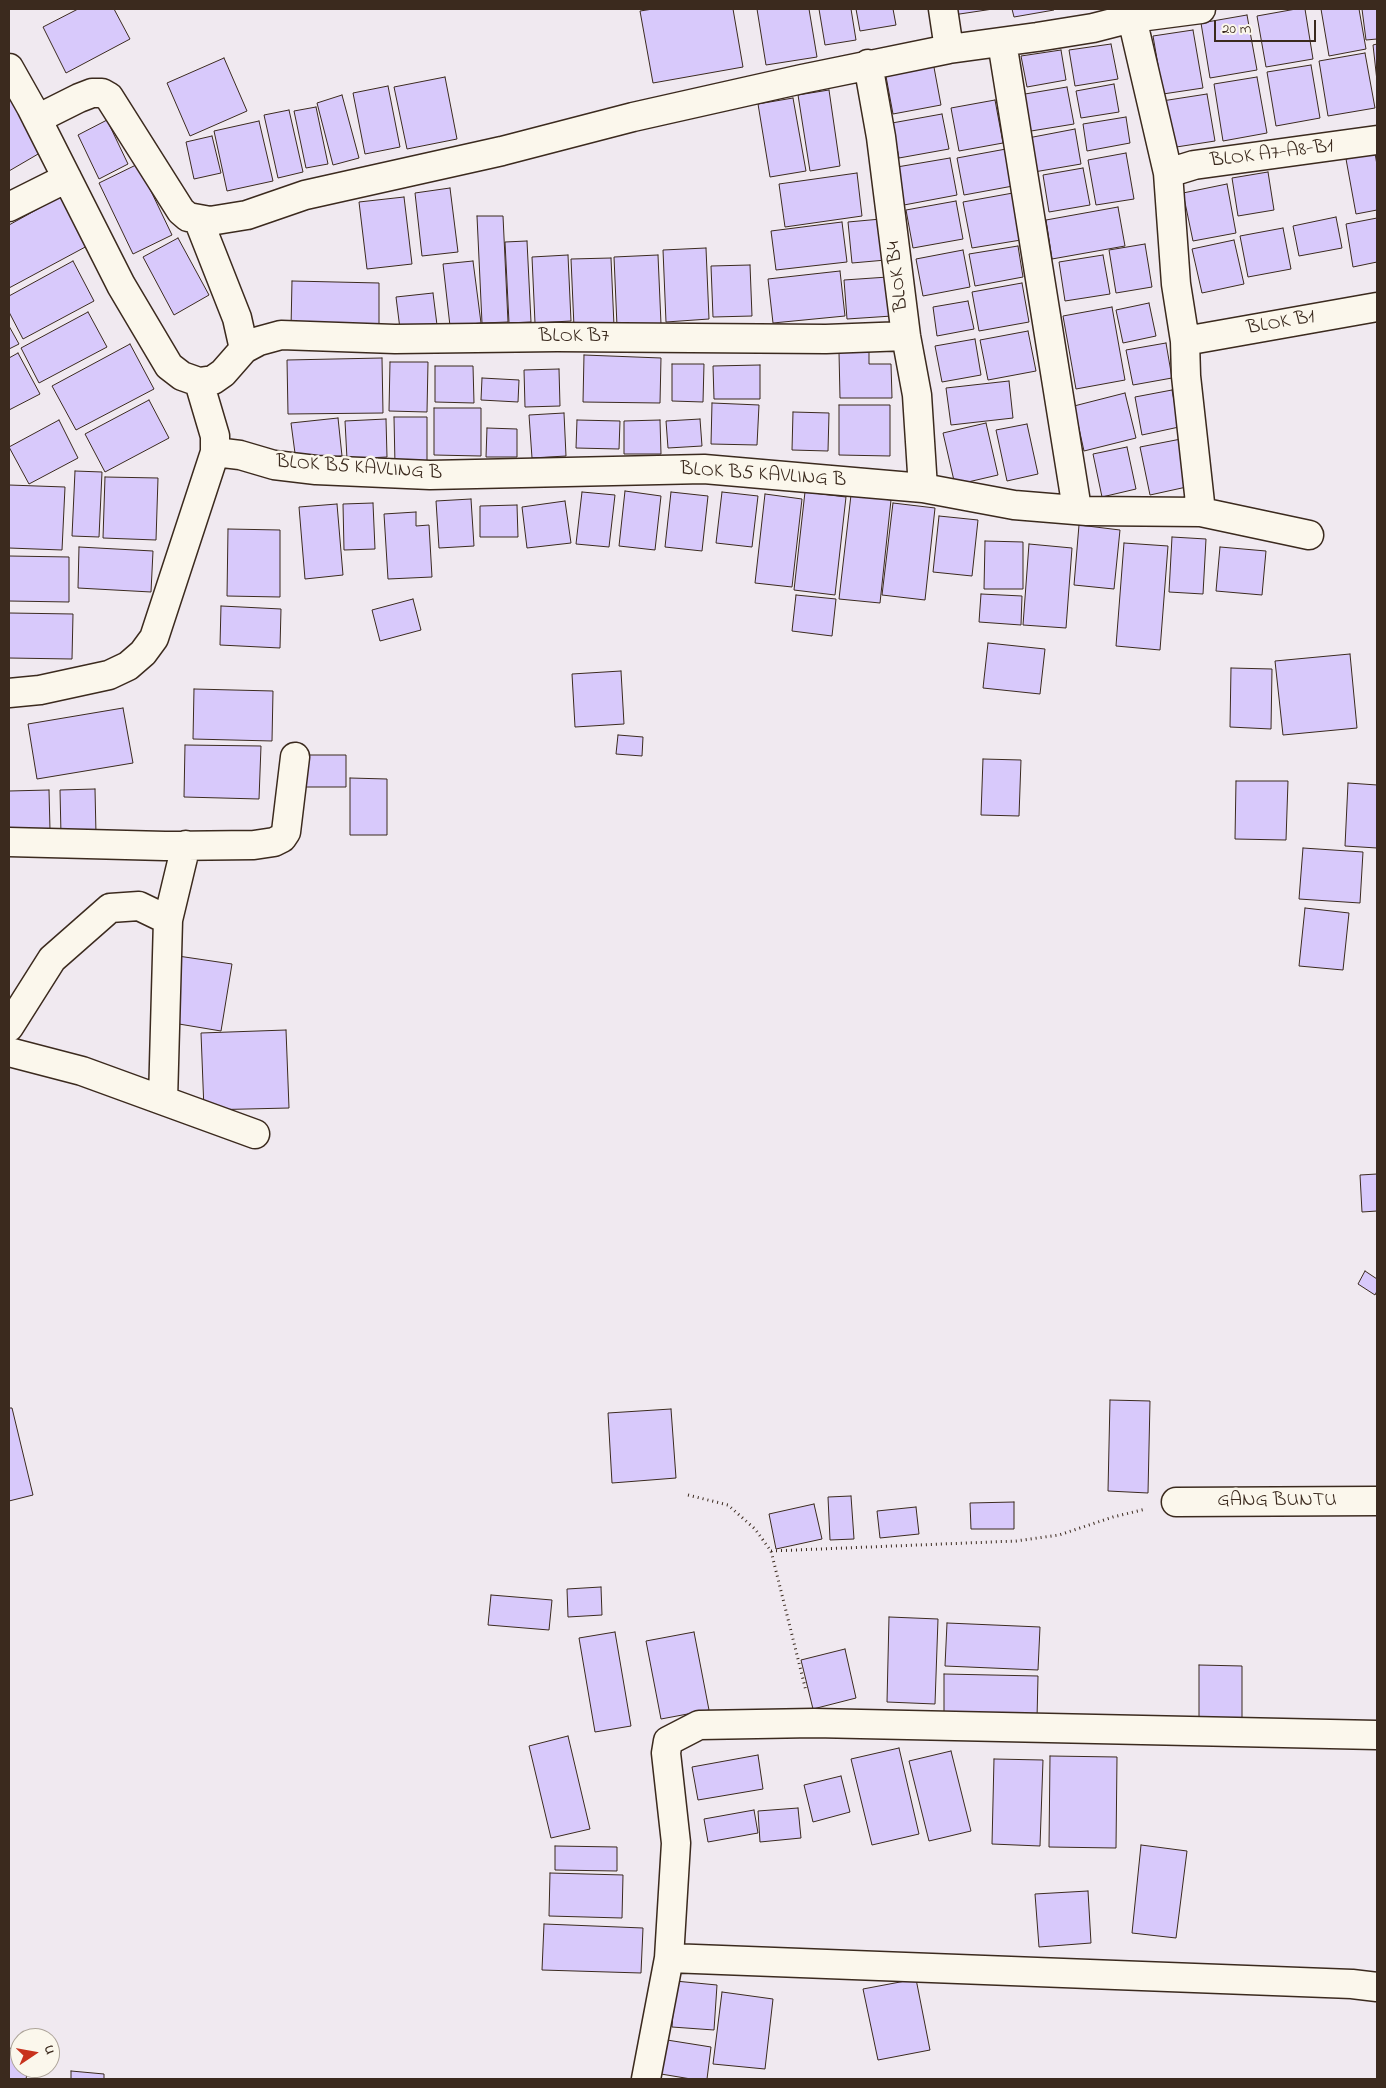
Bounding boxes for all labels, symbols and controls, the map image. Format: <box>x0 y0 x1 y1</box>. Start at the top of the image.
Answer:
scale bar <box>1216 10 1318 42</box>
text: 20 m <box>1222 18 1251 40</box>
street label: BLOK A7-A8-B1 <box>1209 136 1335 174</box>
street label: BLOK B4 <box>883 240 915 312</box>
street label: BLOK B1 <box>1245 306 1317 342</box>
street label: BLOK B7 <box>539 326 609 350</box>
street label: BLOK B5 KAVLING B <box>275 451 443 487</box>
street label: BLOK B5 KAVLING B <box>679 458 847 494</box>
street label: GANG BUNTU <box>1217 1490 1337 1514</box>
north arrow <box>10 2028 60 2078</box>
text: U <box>38 2043 60 2056</box>

